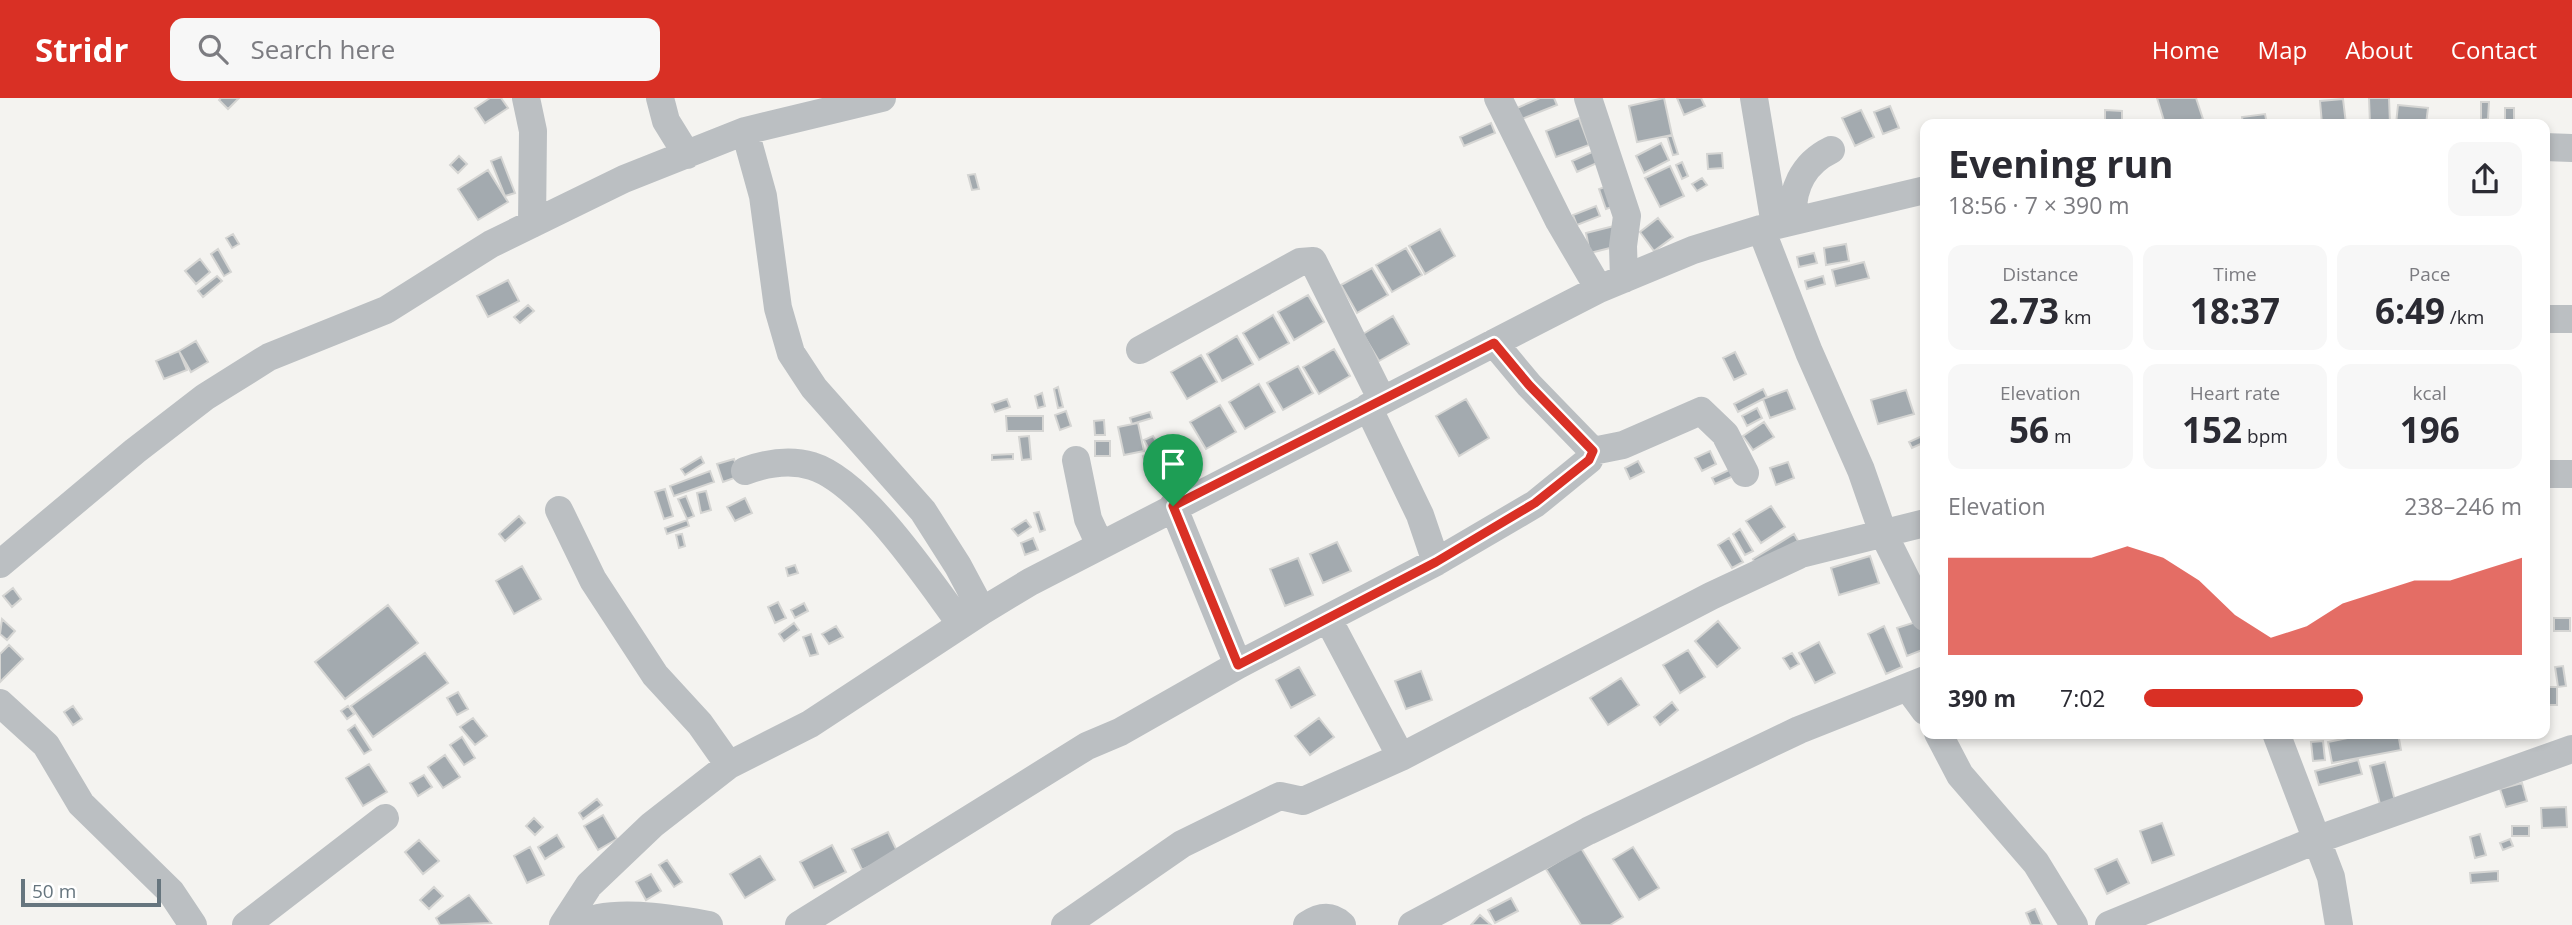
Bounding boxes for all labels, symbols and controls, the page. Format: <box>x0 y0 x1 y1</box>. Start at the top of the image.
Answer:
search box <box>170 18 660 81</box>
text: Stridr <box>35 27 128 72</box>
icon: search <box>194 30 232 68</box>
text: Search here <box>250 31 395 67</box>
text: Home <box>2152 33 2220 66</box>
text: Map <box>2258 33 2307 66</box>
text: About <box>2345 33 2413 66</box>
text: Contact <box>2451 33 2537 66</box>
text: Evening run <box>1948 137 2173 189</box>
button: share <box>2448 142 2522 216</box>
text: 18:56 · 7 × 390 m <box>1948 189 2130 221</box>
text: Distance <box>2002 261 2079 287</box>
text: Time <box>2213 261 2257 287</box>
text: Pace <box>2409 261 2451 287</box>
text: 2.73 <box>1989 287 2059 334</box>
text: 18:37 <box>2190 287 2280 334</box>
text: 6:49 <box>2375 287 2445 334</box>
text: km <box>2059 304 2092 330</box>
text: /km <box>2445 304 2484 330</box>
text: Elevation <box>2000 380 2081 406</box>
text: Heart rate <box>2190 380 2280 406</box>
text: kcal <box>2412 380 2447 406</box>
text: 56 <box>2009 406 2049 453</box>
text: 152 <box>2182 406 2242 453</box>
text: 196 <box>2400 406 2460 453</box>
text: m <box>2049 423 2072 449</box>
text: bpm <box>2242 423 2288 449</box>
pin <box>1143 434 1203 506</box>
icon: arrive <box>1154 445 1192 483</box>
text: Elevation <box>1948 490 2046 522</box>
text: 238–246 m <box>2404 490 2522 522</box>
text: 390 m <box>1948 682 2016 714</box>
text: 7:02 <box>2060 682 2106 714</box>
scale bar <box>21 876 161 908</box>
text: 50 m <box>32 878 76 904</box>

